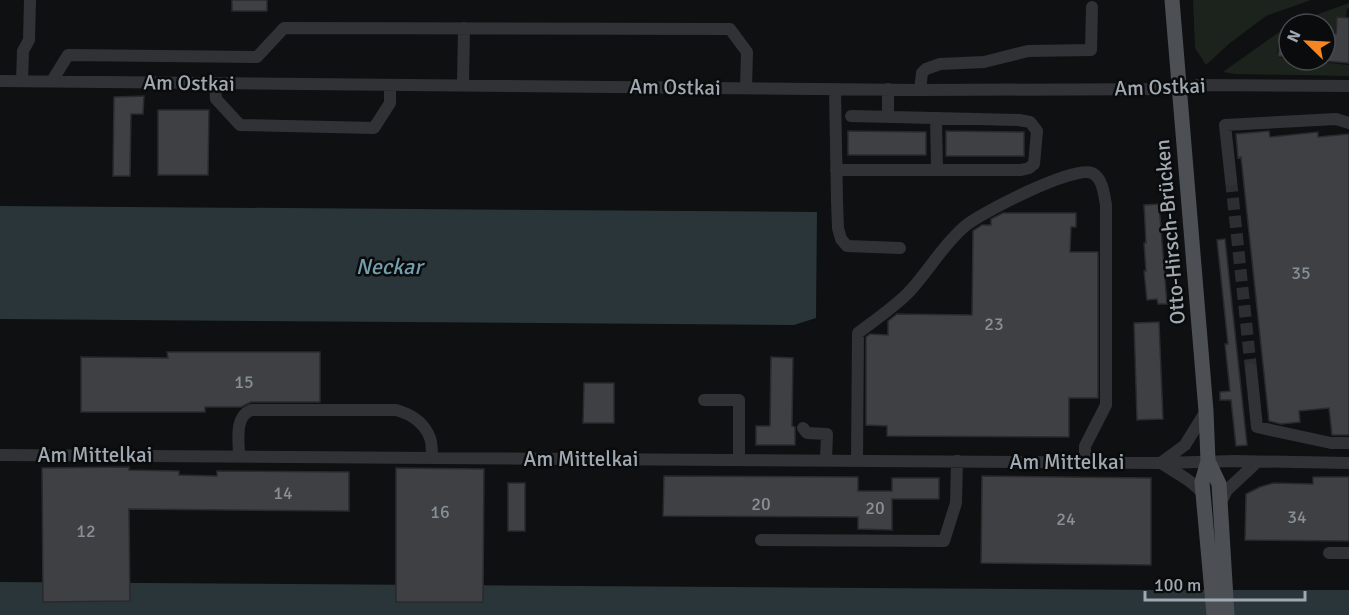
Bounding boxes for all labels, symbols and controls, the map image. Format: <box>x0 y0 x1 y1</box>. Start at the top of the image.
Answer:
north arrow <box>1277 12 1337 72</box>
text: N <box>1283 27 1306 45</box>
street label: Am Ostkai <box>143 69 235 97</box>
street label: Am Ostkai <box>1114 72 1206 102</box>
street label: Am Ostkai <box>629 73 721 101</box>
street label: Otto-Hirsch-Brücken <box>1149 138 1191 326</box>
water label: Neckar <box>356 253 425 280</box>
house number: 35 <box>1291 262 1311 284</box>
house number: 23 <box>984 313 1004 335</box>
house number: 15 <box>234 371 254 393</box>
street label: Am Mittelkai <box>38 442 152 468</box>
street label: Am Mittelkai <box>524 446 638 472</box>
street label: Am Mittelkai <box>1010 449 1124 475</box>
house number: 14 <box>273 482 293 504</box>
house number: 20 <box>751 493 771 515</box>
house number: 20 <box>865 497 885 519</box>
house number: 16 <box>430 501 450 523</box>
house number: 34 <box>1287 506 1307 528</box>
house number: 24 <box>1056 508 1076 530</box>
house number: 12 <box>76 520 96 542</box>
scale bar <box>1145 564 1306 602</box>
text: 100 m <box>1154 574 1201 596</box>

